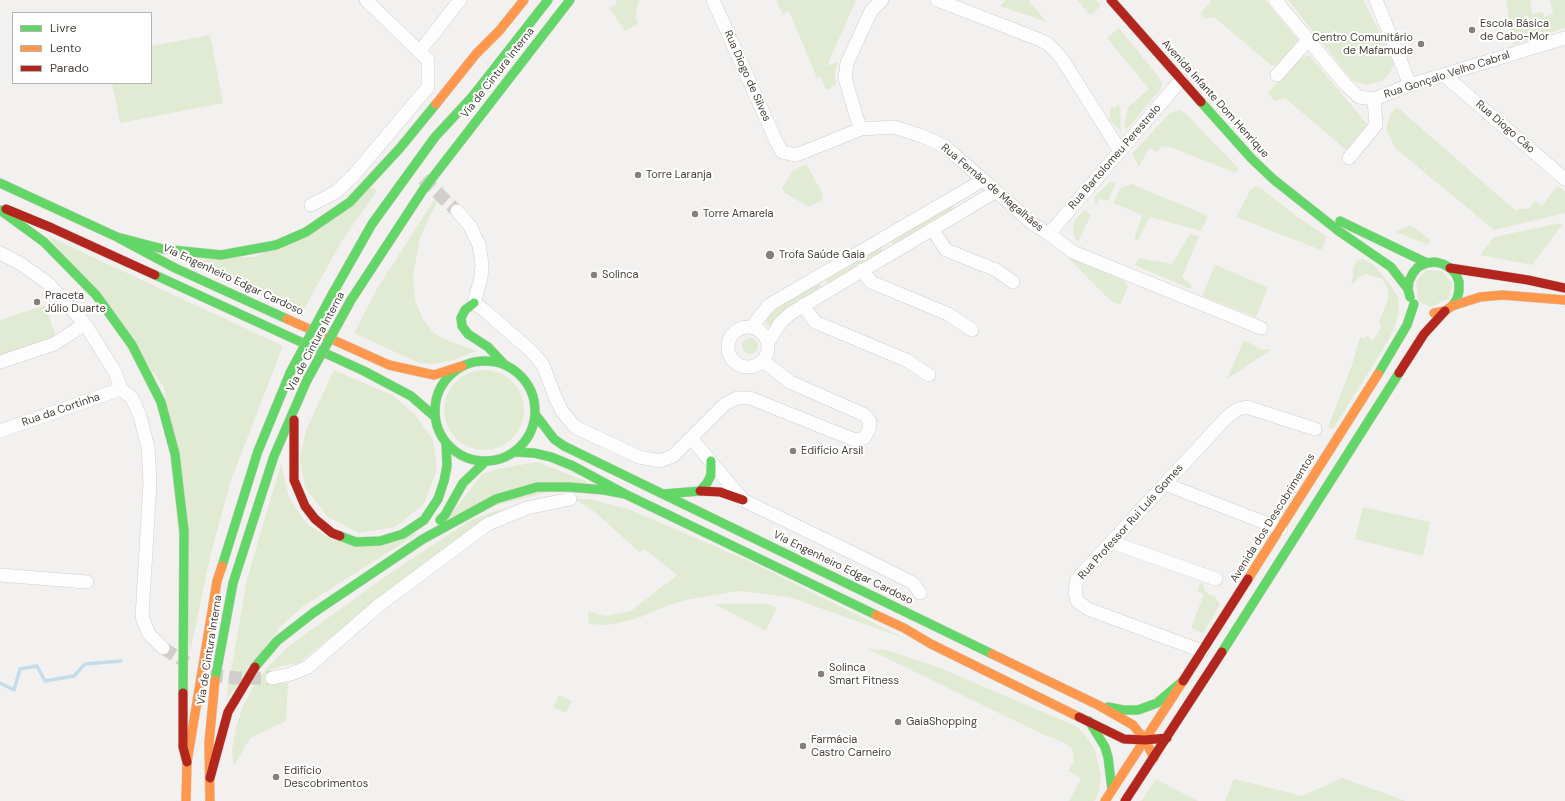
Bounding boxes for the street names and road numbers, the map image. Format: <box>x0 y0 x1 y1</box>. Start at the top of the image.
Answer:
street label: Via de Cintura Interna <box>459 25 537 121</box>
street label: Rua Diogo de Silves <box>721 28 773 124</box>
street label: Avenida Infante Dom Henrique <box>1158 37 1272 161</box>
street label: Rua Gonçalo Velho Cabral <box>1382 48 1512 102</box>
street label: Rua Diogo Cão <box>1473 98 1537 156</box>
street label: Rua Bartolomeu Perestrelo <box>1066 102 1164 212</box>
street label: Rua Fernão de Magalhães <box>938 141 1046 235</box>
street label: Via Engenheiro Edgar Cardoso <box>160 242 306 318</box>
street label: Via de Cintura Interna <box>284 290 348 394</box>
street label: Rua da Cortinha <box>20 390 102 430</box>
street label: Avenida dos Descobrimentos <box>1228 451 1318 585</box>
street label: Rua Professor Rui Luís Gomes <box>1076 462 1186 582</box>
street label: Via Engenheiro Edgar Cardoso <box>771 528 915 608</box>
street label: Via de Cintura Interna <box>195 594 225 706</box>

